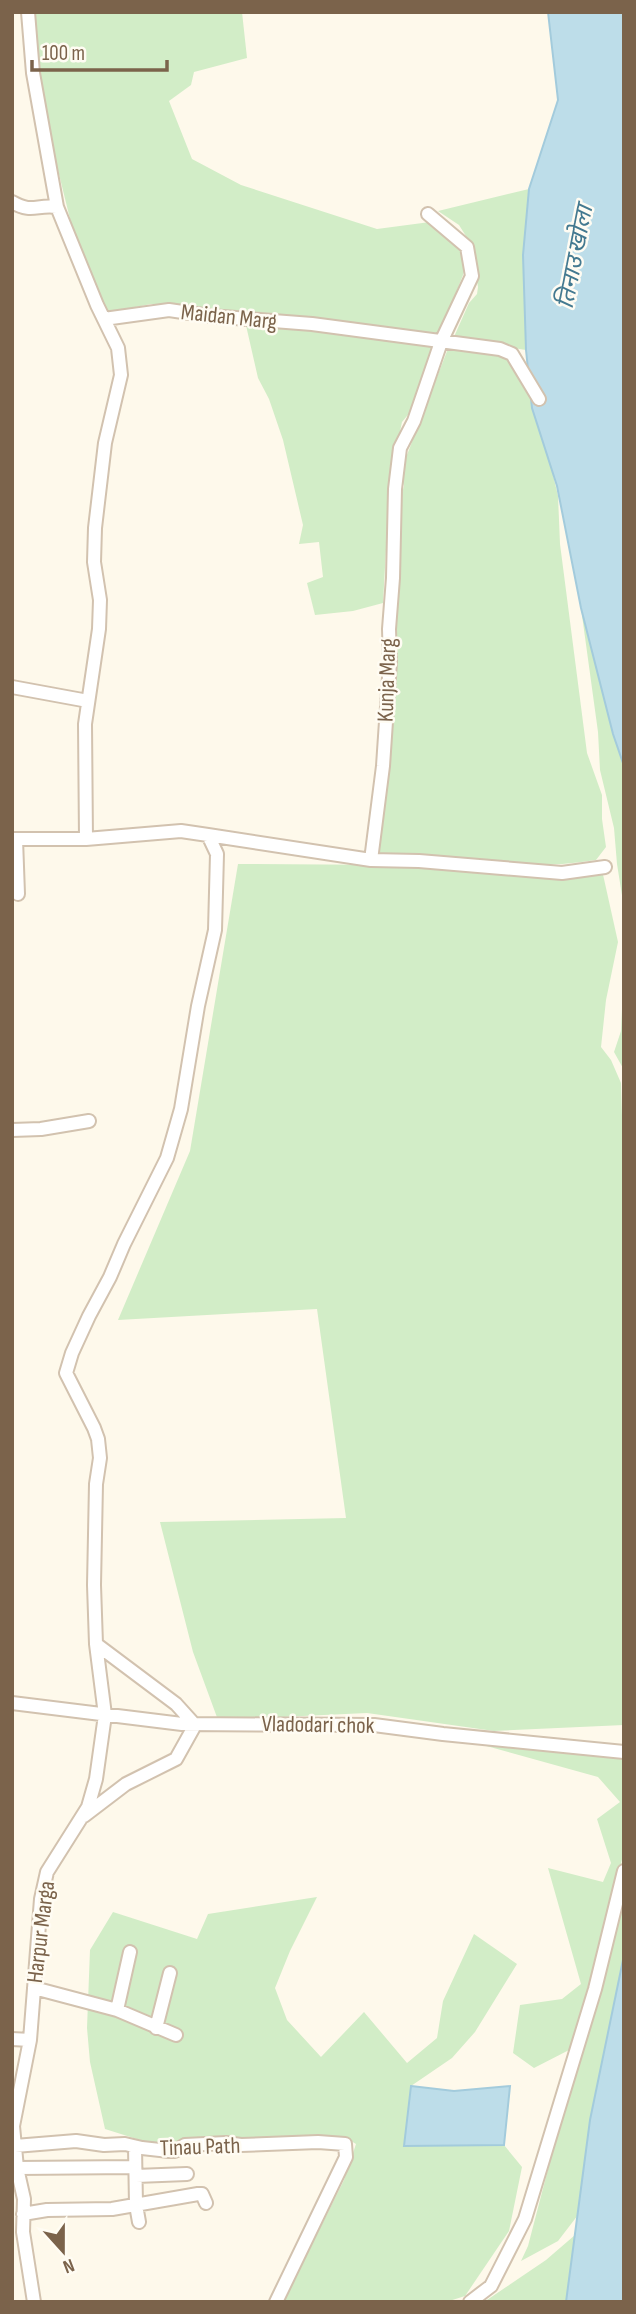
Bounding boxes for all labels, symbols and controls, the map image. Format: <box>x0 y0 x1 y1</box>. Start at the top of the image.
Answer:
scale bar <box>32 28 166 72</box>
text: 100 m <box>42 41 85 66</box>
water label: तिनाउ खोला <box>551 198 600 311</box>
street label: Maidan Marg <box>180 298 278 336</box>
street label: Kunja Marg <box>372 638 402 722</box>
street label: Vladodari chok <box>261 1710 375 1740</box>
street label: Harpur Marga <box>21 1879 61 1985</box>
street label: Tinau Path <box>159 2132 241 2162</box>
north arrow <box>28 2216 98 2286</box>
text: N <box>60 2253 77 2278</box>

